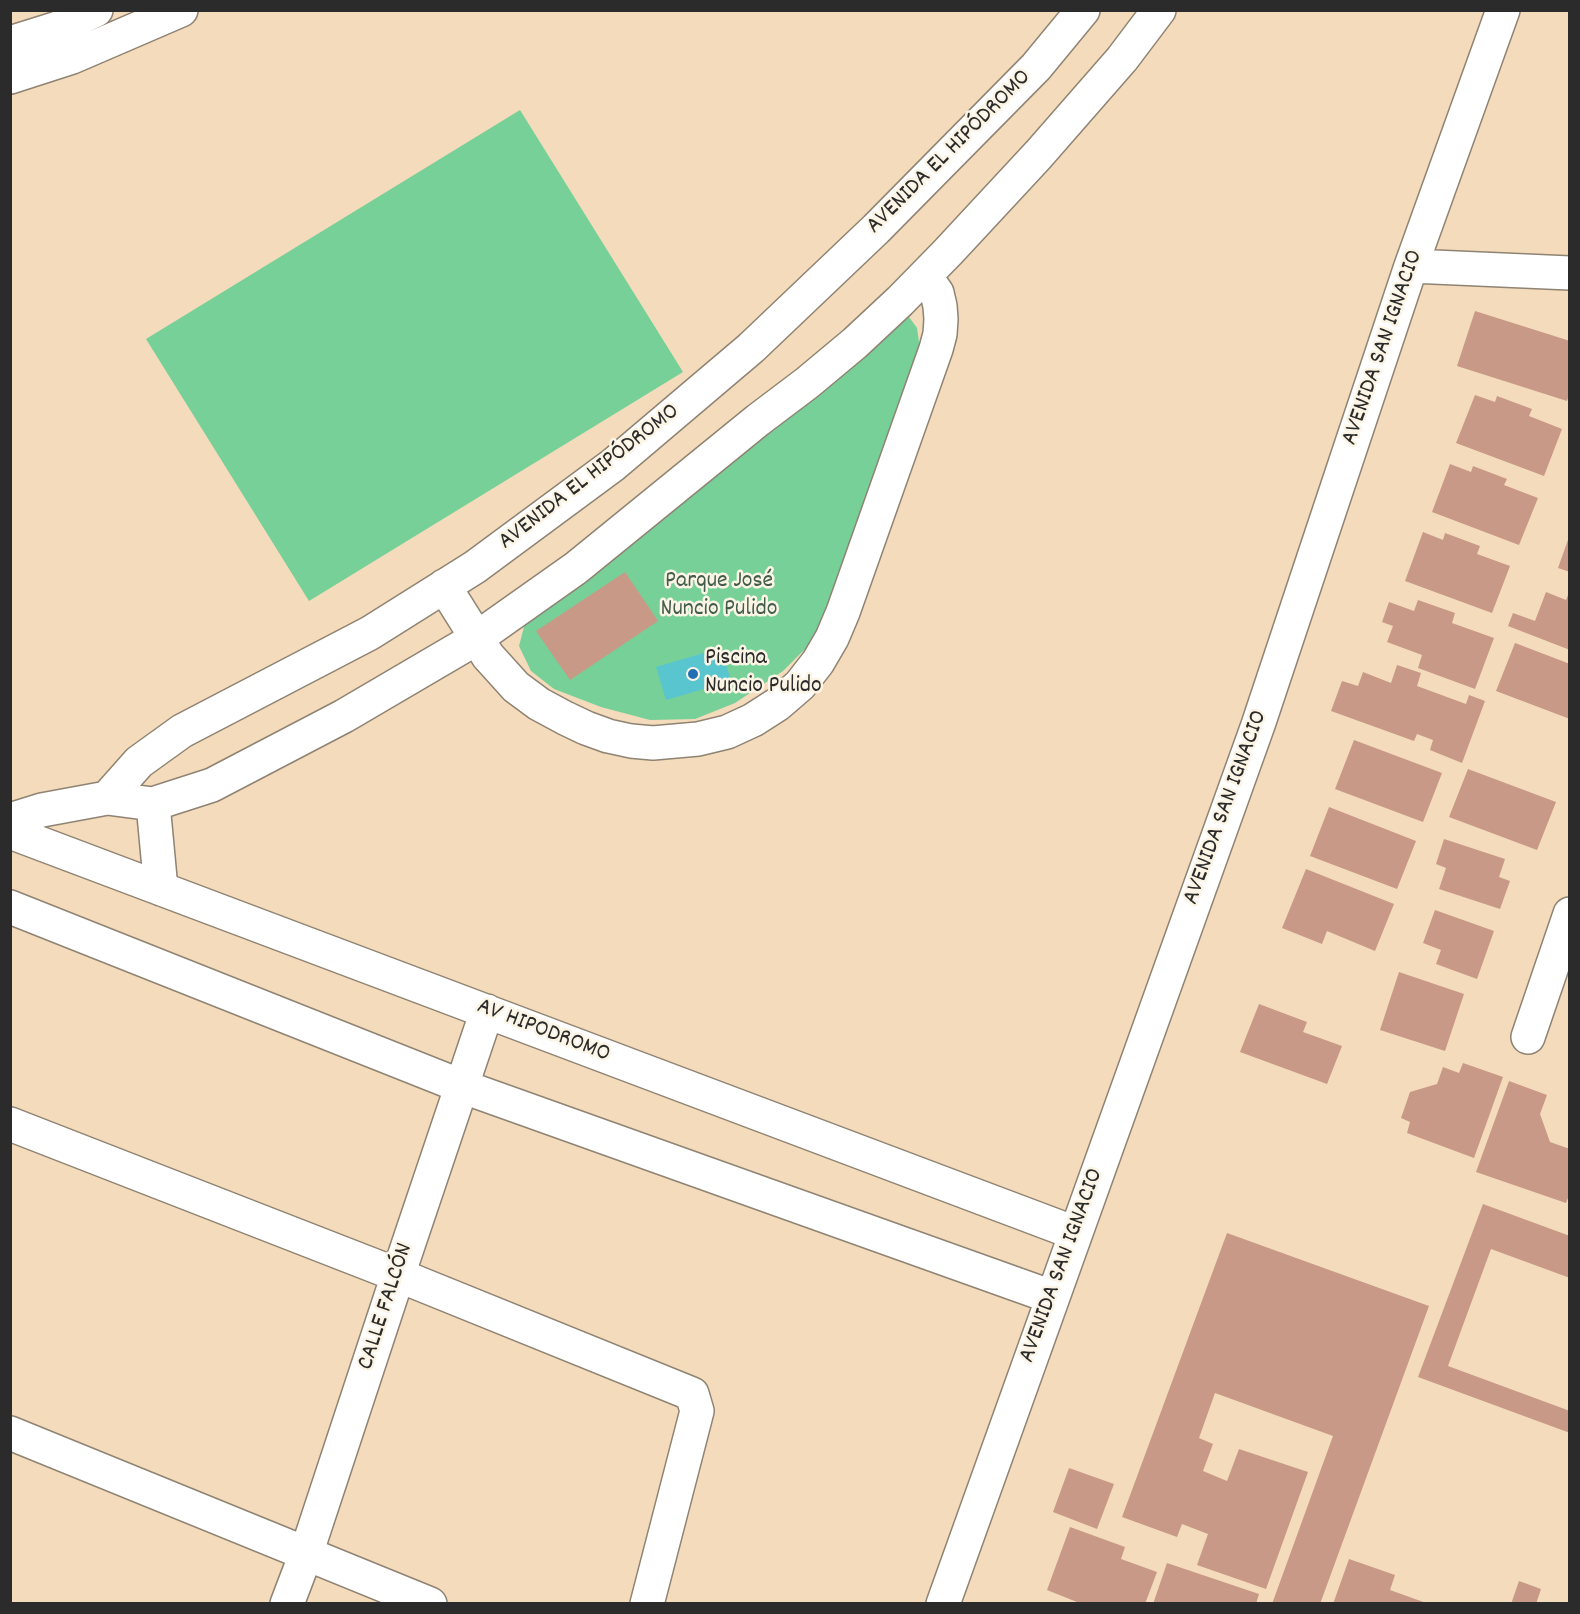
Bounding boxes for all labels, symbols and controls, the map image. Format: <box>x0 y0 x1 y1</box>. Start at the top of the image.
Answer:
street label: AVENIDA EL HIPÓDROMO <box>862 65 1038 241</box>
street label: AVENIDA SAN IGNACIO <box>1337 247 1431 449</box>
street label: AVENIDA EL HIPÓDROMO <box>494 398 686 558</box>
park label: Parque José Nuncio Pulido <box>661 569 777 625</box>
place label: Piscina Nuncio Pulido <box>705 646 822 702</box>
marker: Piscina Nuncio Pulido <box>686 667 700 681</box>
street label: AVENIDA SAN IGNACIO <box>1179 707 1275 909</box>
street label: AV HIPODROMO <box>472 993 614 1071</box>
street label: AVENIDA SAN IGNACIO <box>1015 1165 1111 1367</box>
street label: CALLE FALCÓN <box>353 1240 421 1374</box>

